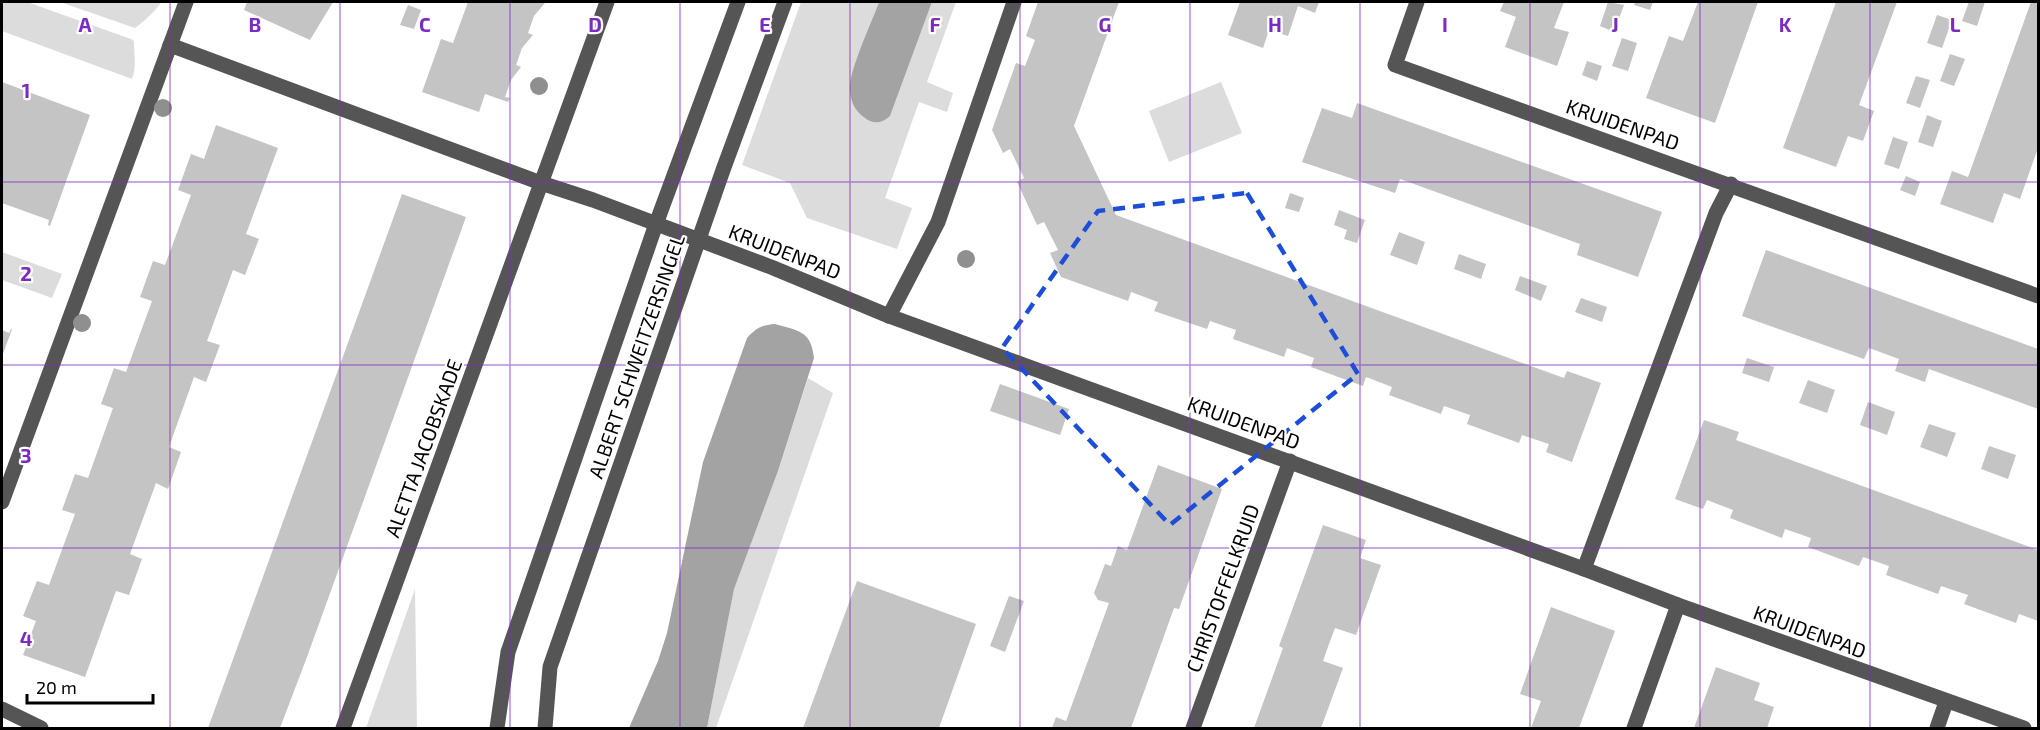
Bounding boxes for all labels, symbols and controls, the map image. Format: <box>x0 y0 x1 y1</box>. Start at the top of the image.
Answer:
text: A <box>78 12 92 36</box>
text: B <box>249 12 261 36</box>
text: C <box>419 12 431 36</box>
text: D <box>588 12 602 36</box>
text: E <box>759 12 771 36</box>
text: F <box>929 12 941 36</box>
text: G <box>1099 12 1111 36</box>
text: H <box>1268 12 1282 36</box>
text: I <box>1442 12 1448 36</box>
text: J <box>1611 12 1619 36</box>
text: K <box>1779 12 1792 36</box>
text: L <box>1950 12 1961 36</box>
text: 1 <box>22 78 30 102</box>
street label: KRUIDENPAD <box>1563 93 1683 155</box>
street label: KRUIDENPAD <box>726 219 844 283</box>
street label: ALBERT SCHWEITZERSINGEL <box>583 231 689 481</box>
text: 2 <box>20 261 32 285</box>
street label: ALETTA JACOBSKADE <box>380 356 466 540</box>
street label: KRUIDENPAD <box>1184 391 1304 453</box>
text: 3 <box>20 443 32 467</box>
street label: CHRISTOFFELKRUID <box>1180 501 1264 675</box>
street label: KRUIDENPAD <box>1750 600 1870 662</box>
text: 4 <box>20 626 33 650</box>
scale bar <box>27 667 153 705</box>
text: 20 m <box>36 676 77 698</box>

